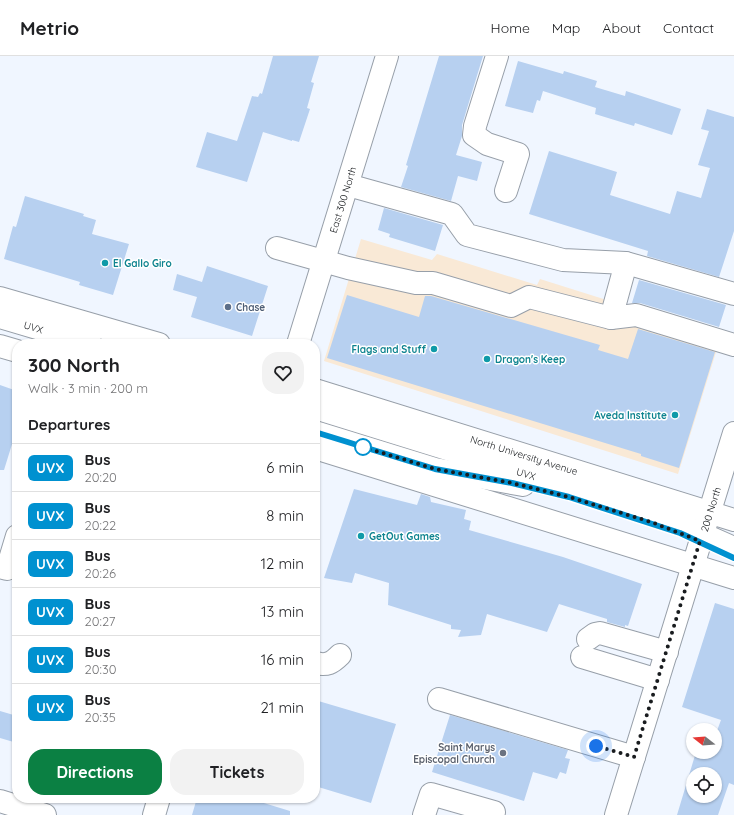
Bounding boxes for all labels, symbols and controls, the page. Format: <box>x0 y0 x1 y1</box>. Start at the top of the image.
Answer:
text: Metrio <box>20 16 79 40</box>
text: Home <box>491 19 530 37</box>
text: Map <box>552 19 580 37</box>
text: About <box>602 19 641 37</box>
text: Contact <box>663 19 714 37</box>
street label: East 300 North <box>327 165 359 235</box>
place label: El Gallo Giro <box>113 257 172 270</box>
marker: El Gallo Giro <box>100 258 110 268</box>
place label: Chase <box>236 301 265 314</box>
marker: Chase <box>223 302 233 312</box>
street label: UVX <box>22 318 45 336</box>
place label: Flags and Stuff <box>352 343 426 356</box>
marker: Flags and Stuff <box>429 344 439 354</box>
button: heart <box>262 352 304 394</box>
text: 300 North <box>28 353 120 377</box>
place label: Dragon's Keep <box>495 353 565 366</box>
marker: Dragon's Keep <box>482 354 492 364</box>
text: Walk · 3 min · 200 m <box>28 380 148 396</box>
place label: Aveda Institute <box>594 409 667 422</box>
marker: Aveda Institute <box>670 410 680 420</box>
text: Departures <box>28 415 110 434</box>
street label: North University Avenue <box>469 433 580 478</box>
unlabelled marker <box>354 438 372 456</box>
text: Bus <box>85 450 110 469</box>
text: 6 min <box>266 458 304 477</box>
text: UVX <box>36 459 65 477</box>
street label: UVX <box>514 465 537 483</box>
text: 20:20 <box>85 469 117 485</box>
street label: 200 North <box>698 485 724 534</box>
text: Bus <box>85 498 110 517</box>
text: 8 min <box>266 506 304 525</box>
text: UVX <box>36 507 65 525</box>
text: 20:22 <box>85 517 116 533</box>
place label: GetOut Games <box>369 530 440 543</box>
marker: GetOut Games <box>356 531 366 541</box>
text: Bus <box>85 546 110 565</box>
text: 12 min <box>260 554 304 573</box>
text: UVX <box>36 555 65 573</box>
text: 20:26 <box>85 565 116 581</box>
text: Bus <box>85 594 110 613</box>
text: 13 min <box>261 602 304 621</box>
text: UVX <box>36 603 65 621</box>
text: 20:27 <box>85 613 116 629</box>
text: Bus <box>85 642 110 661</box>
text: 16 min <box>261 650 304 669</box>
text: UVX <box>36 651 65 669</box>
text: 20:30 <box>85 661 116 677</box>
text: Bus <box>85 690 110 709</box>
text: 21 min <box>260 698 304 717</box>
text: UVX <box>36 699 65 717</box>
text: 20:35 <box>85 709 116 725</box>
north arrow <box>686 723 722 759</box>
map controls <box>686 723 722 803</box>
your location <box>586 736 606 756</box>
place label: Saint Marys Episcopal Church <box>413 741 495 766</box>
marker: Saint Marys Episcopal Church <box>498 748 508 758</box>
button: Directions <box>28 749 162 795</box>
button: Tickets <box>170 749 304 795</box>
button: locate <box>686 767 722 803</box>

